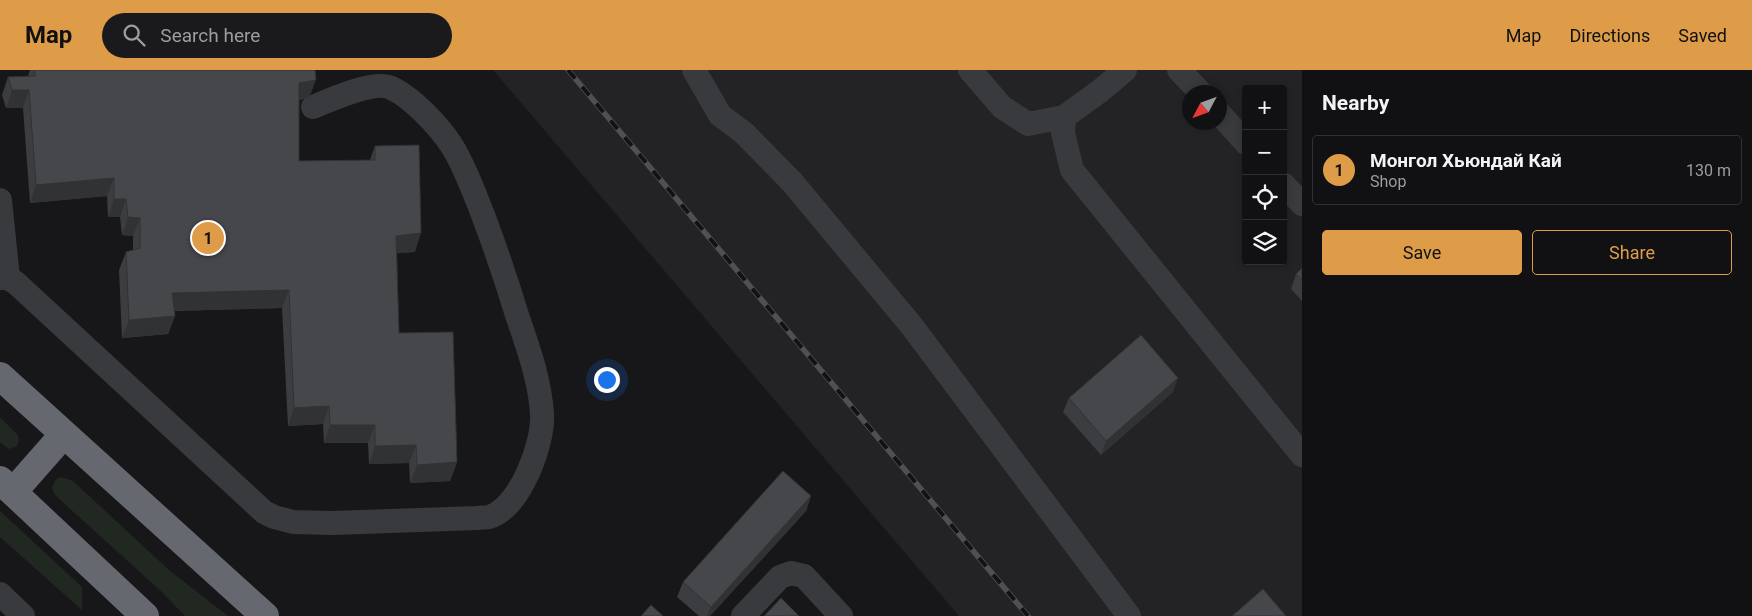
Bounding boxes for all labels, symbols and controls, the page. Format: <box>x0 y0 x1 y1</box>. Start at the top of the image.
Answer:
search box <box>102 13 452 58</box>
text: Map <box>25 21 72 49</box>
icon: search <box>120 21 148 49</box>
text: Search here <box>160 24 260 47</box>
text: Map <box>1506 25 1541 46</box>
text: Directions <box>1569 25 1650 46</box>
text: Saved <box>1678 25 1727 46</box>
north arrow <box>1182 85 1227 130</box>
map controls <box>1242 85 1287 265</box>
button: + <box>1242 85 1287 130</box>
text: Nearby <box>1322 91 1389 115</box>
button: − <box>1242 130 1287 175</box>
text: Монгол Хьюндай Кай <box>1370 149 1562 172</box>
text: 1 <box>1334 161 1344 180</box>
text: 130 m <box>1686 161 1731 180</box>
text: Shop <box>1370 172 1406 191</box>
button: locate <box>1242 175 1287 220</box>
pin: 1 <box>192 219 224 257</box>
button: layers <box>1242 220 1287 265</box>
button: Save <box>1322 230 1522 275</box>
button: Share <box>1532 230 1732 275</box>
your location <box>594 367 620 393</box>

